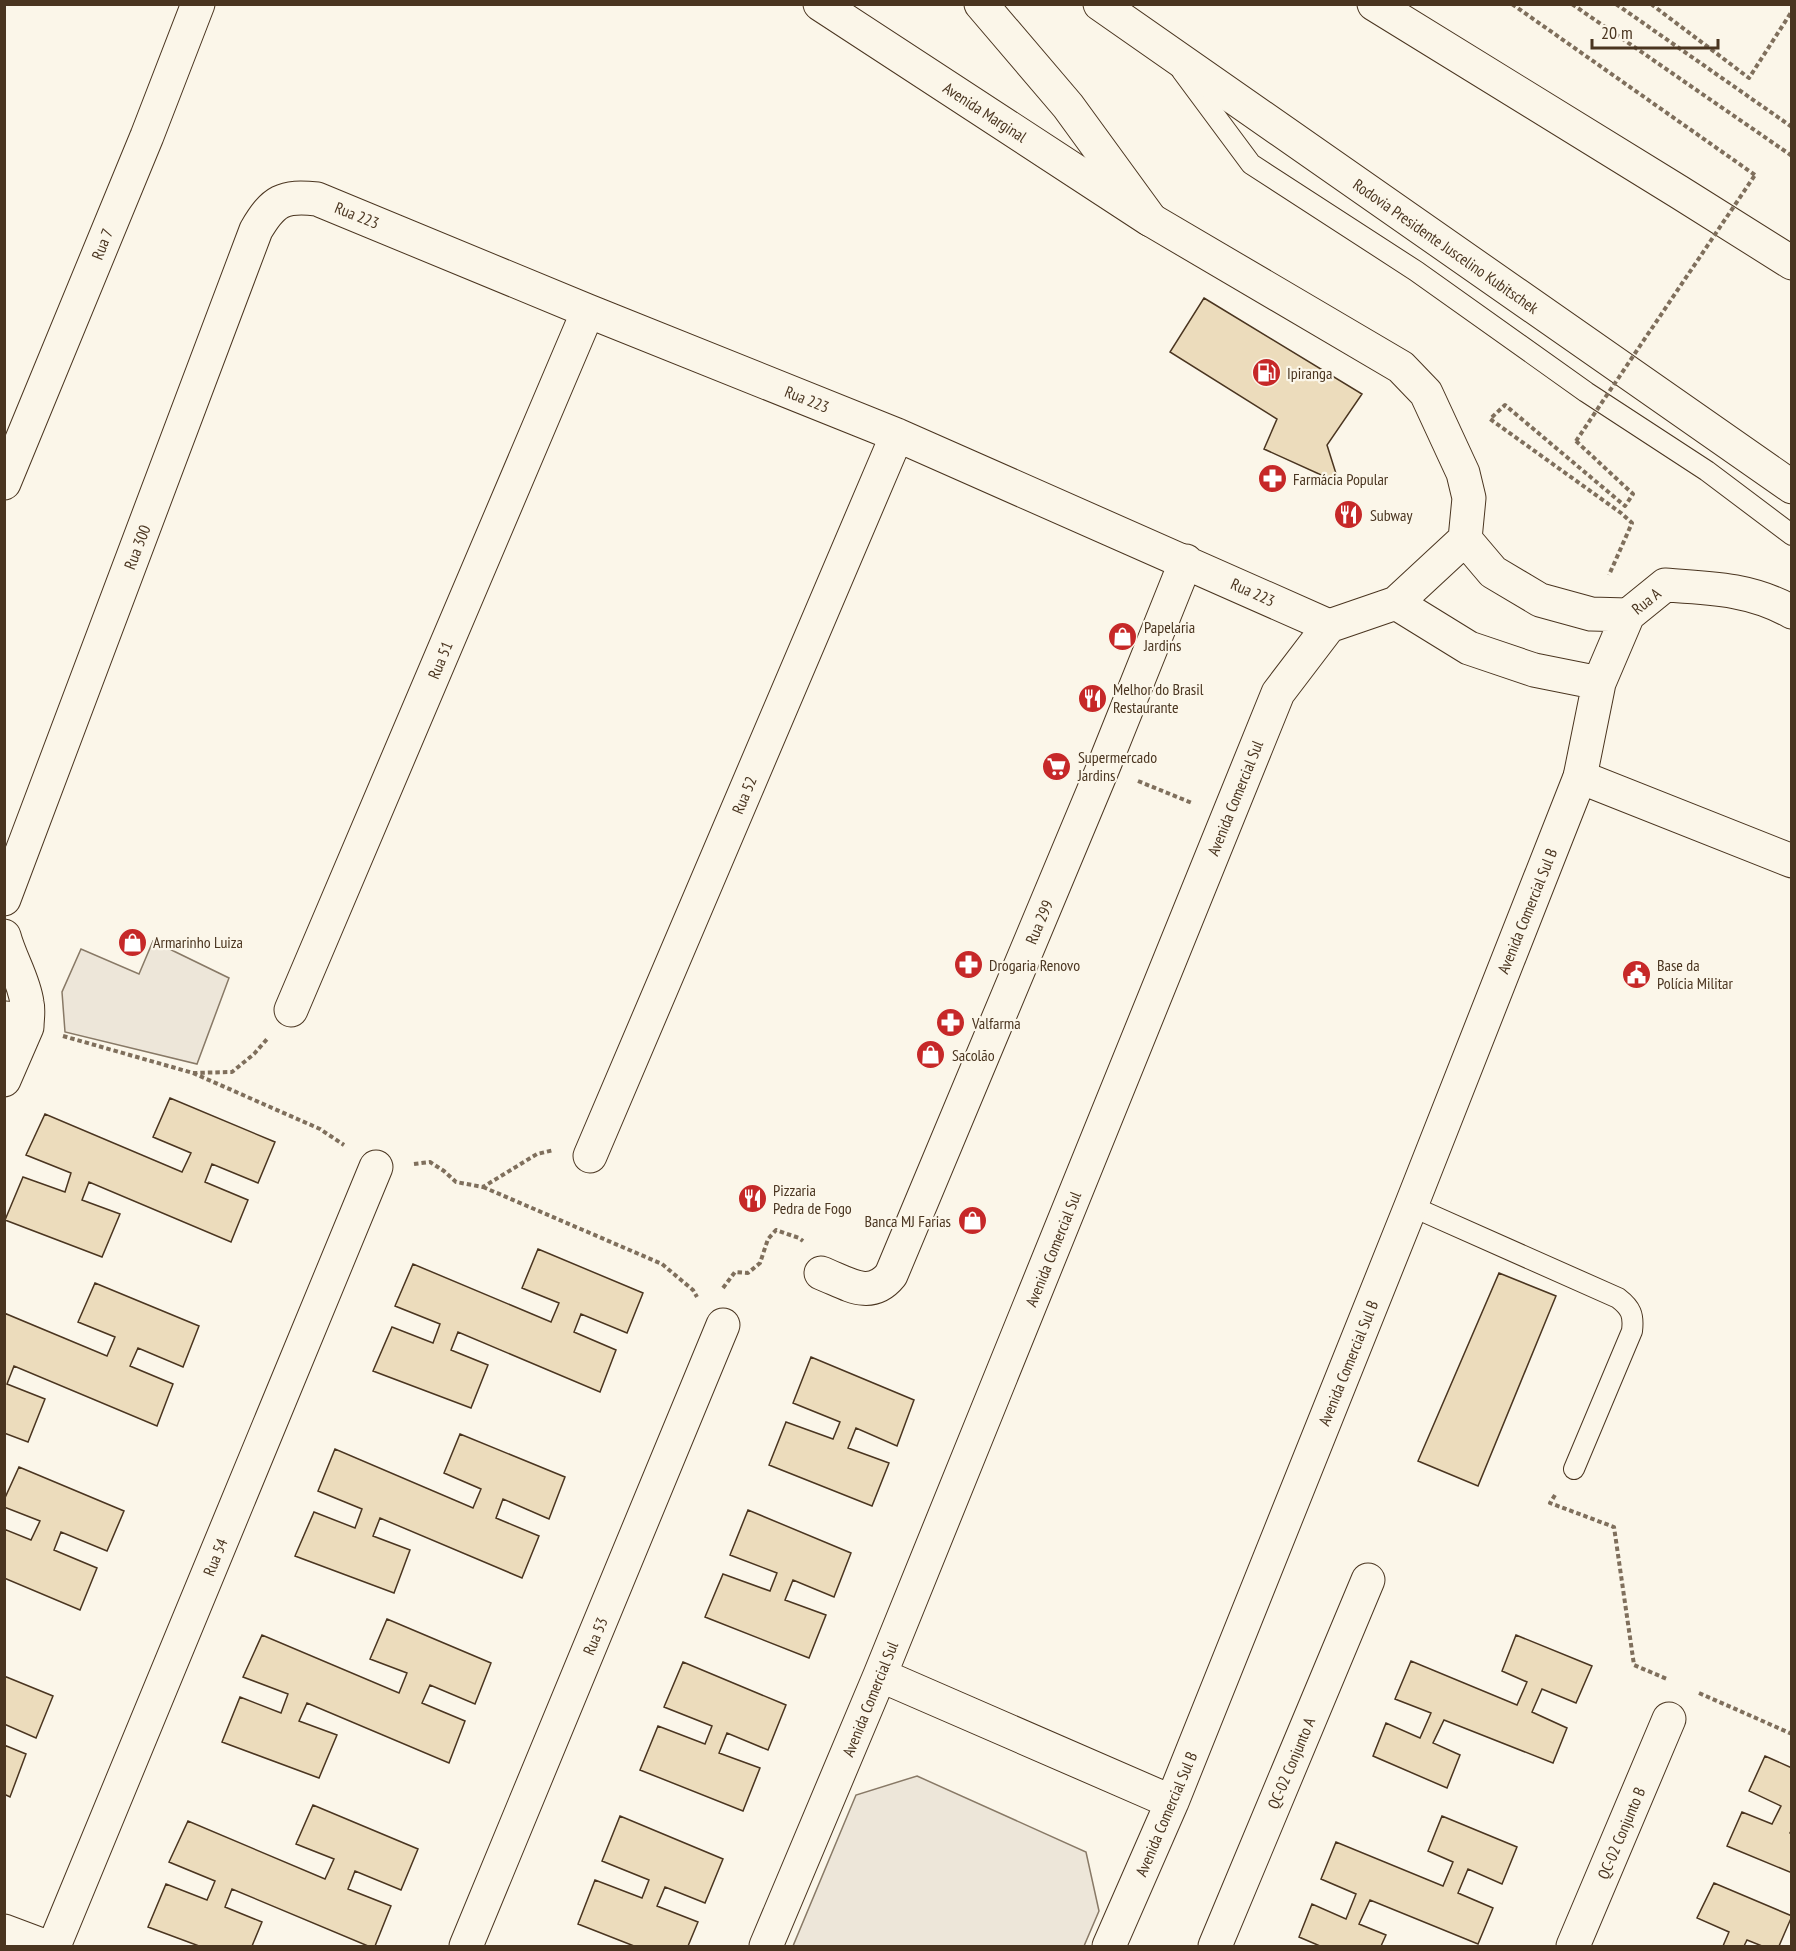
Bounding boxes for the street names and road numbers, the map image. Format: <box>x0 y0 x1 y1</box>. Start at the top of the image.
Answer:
street label: Avenida Marginal <box>939 78 1031 147</box>
street label: Rodovia Presidente Juscelino Kubitschek <box>1349 174 1543 318</box>
street label: Rua 223 <box>332 197 382 233</box>
street label: Rua 7 <box>87 226 117 262</box>
street label: Rua 223 <box>782 381 832 417</box>
street label: Rua 300 <box>119 522 155 572</box>
street label: Rua 223 <box>1228 574 1278 610</box>
street label: Rua A <box>1627 583 1665 619</box>
street label: Rua 51 <box>423 638 457 682</box>
street label: Avenida Comercial Sul <box>1203 737 1267 859</box>
street label: Rua 52 <box>727 773 761 817</box>
street label: Avenida Comercial Sul B <box>1493 845 1561 977</box>
street label: Rua 299 <box>1021 897 1057 947</box>
street label: Avenida Comercial Sul <box>1021 1188 1085 1310</box>
street label: Avenida Comercial Sul B <box>1314 1297 1382 1429</box>
street label: Rua 54 <box>198 1535 232 1579</box>
street label: Rua 53 <box>578 1614 612 1658</box>
street label: Avenida Comercial Sul <box>838 1638 902 1760</box>
street label: QC-02 Conjunto A <box>1263 1714 1319 1812</box>
street label: Avenida Comercial Sul B <box>1131 1749 1201 1879</box>
street label: QC-02 Conjunto B <box>1593 1784 1649 1882</box>

